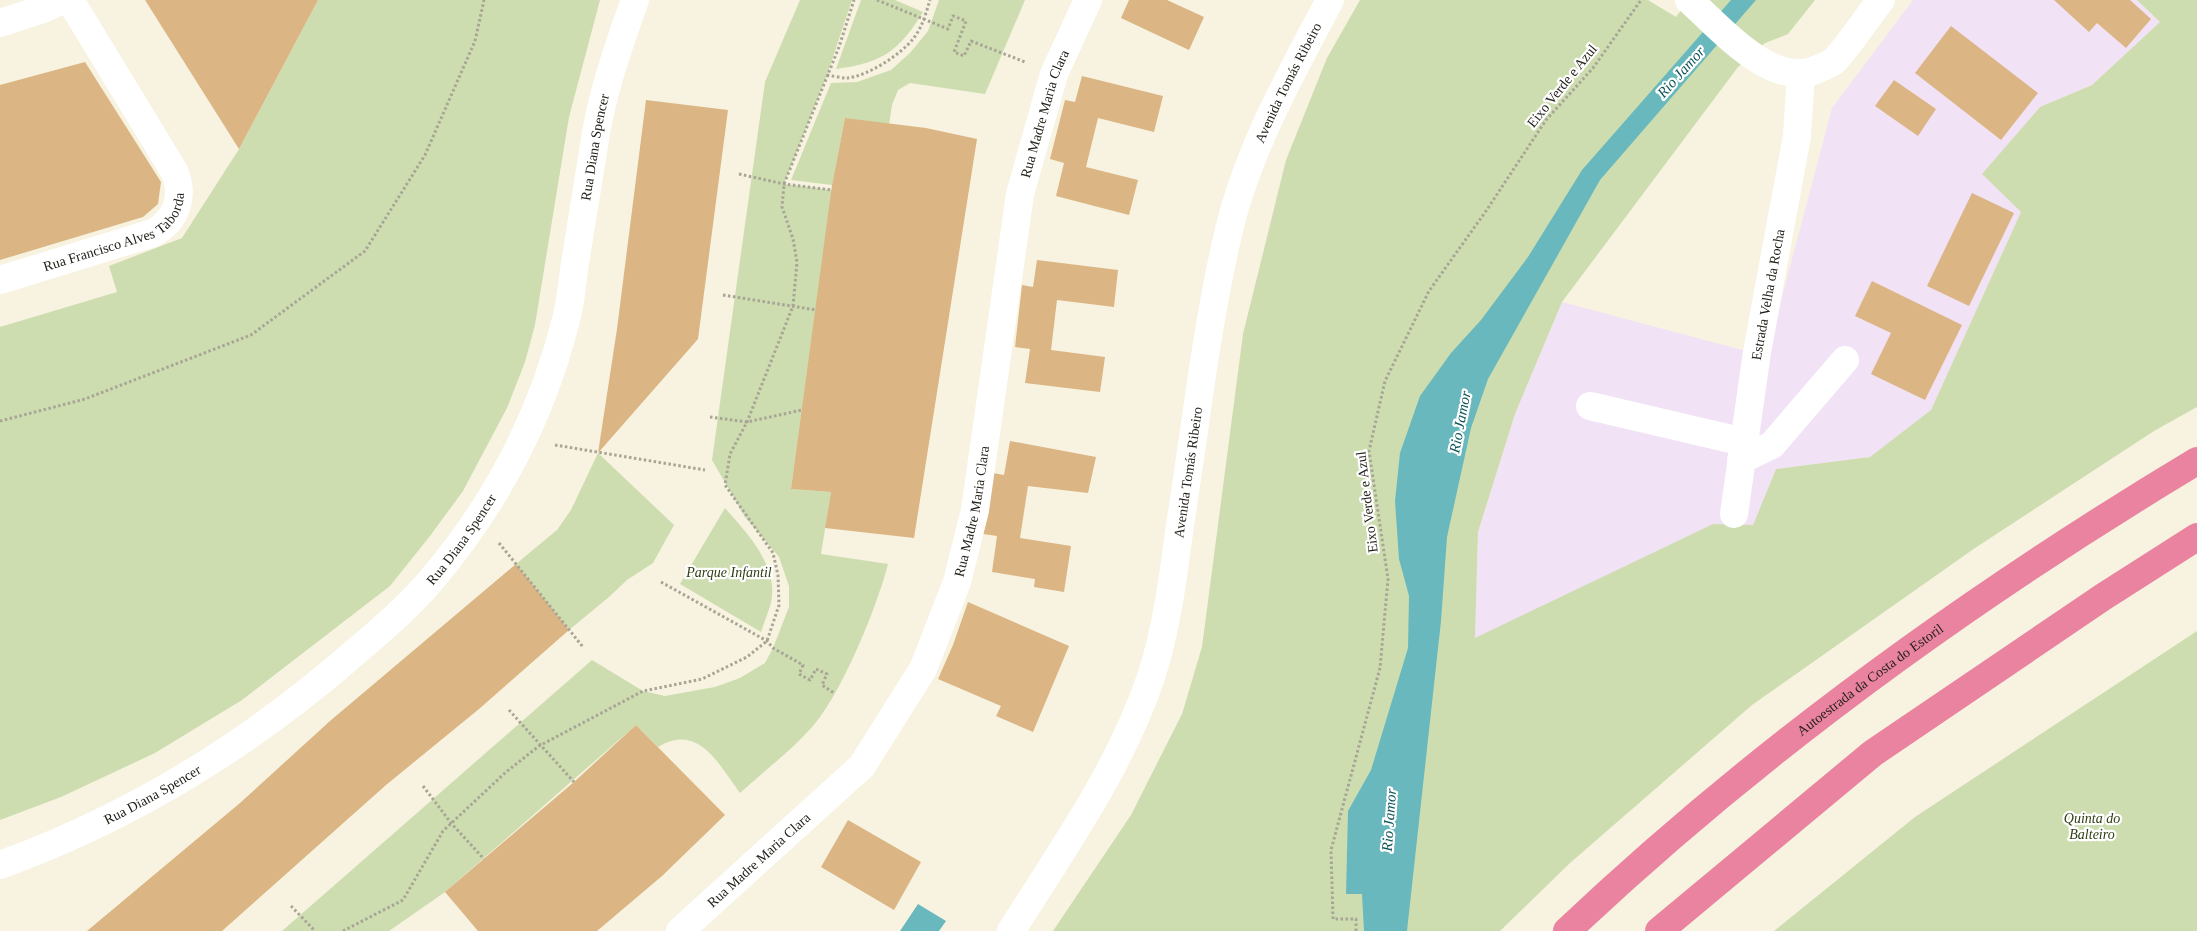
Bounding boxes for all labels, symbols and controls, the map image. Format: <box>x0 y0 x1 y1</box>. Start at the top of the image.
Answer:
street label: Avenida Tomás Ribeiro <box>1252 20 1324 145</box>
street label: Eixo Verde e Azul <box>1524 42 1600 130</box>
water label: Rio Jamor <box>1653 43 1708 101</box>
street label: Rua Madre Maria Clara <box>1017 47 1072 179</box>
street label: Rua Diana Spencer <box>578 92 612 202</box>
street label: Rua Francisco Alves Taborda <box>41 191 186 274</box>
street label: Estrada Velha da Rocha <box>1748 227 1787 361</box>
water label: Rio Jamor <box>1446 389 1474 455</box>
street label: Avenida Tomás Ribeiro <box>1171 406 1205 539</box>
street label: Rua Madre Maria Clara <box>951 444 992 578</box>
street label: Eixo Verde e Azul <box>1353 450 1381 554</box>
street label: Rua Diana Spencer <box>423 491 499 588</box>
park label: Parque Infantil <box>685 565 772 580</box>
street label: Autoestrada da Costa do Estoril <box>1794 620 1946 738</box>
street label: Rua Diana Spencer <box>101 761 204 827</box>
water label: Rio Jamor <box>1379 788 1399 853</box>
street label: Rua Madre Maria Clara <box>704 809 814 910</box>
park label: Quinta do Balteiro <box>2064 811 2120 842</box>

